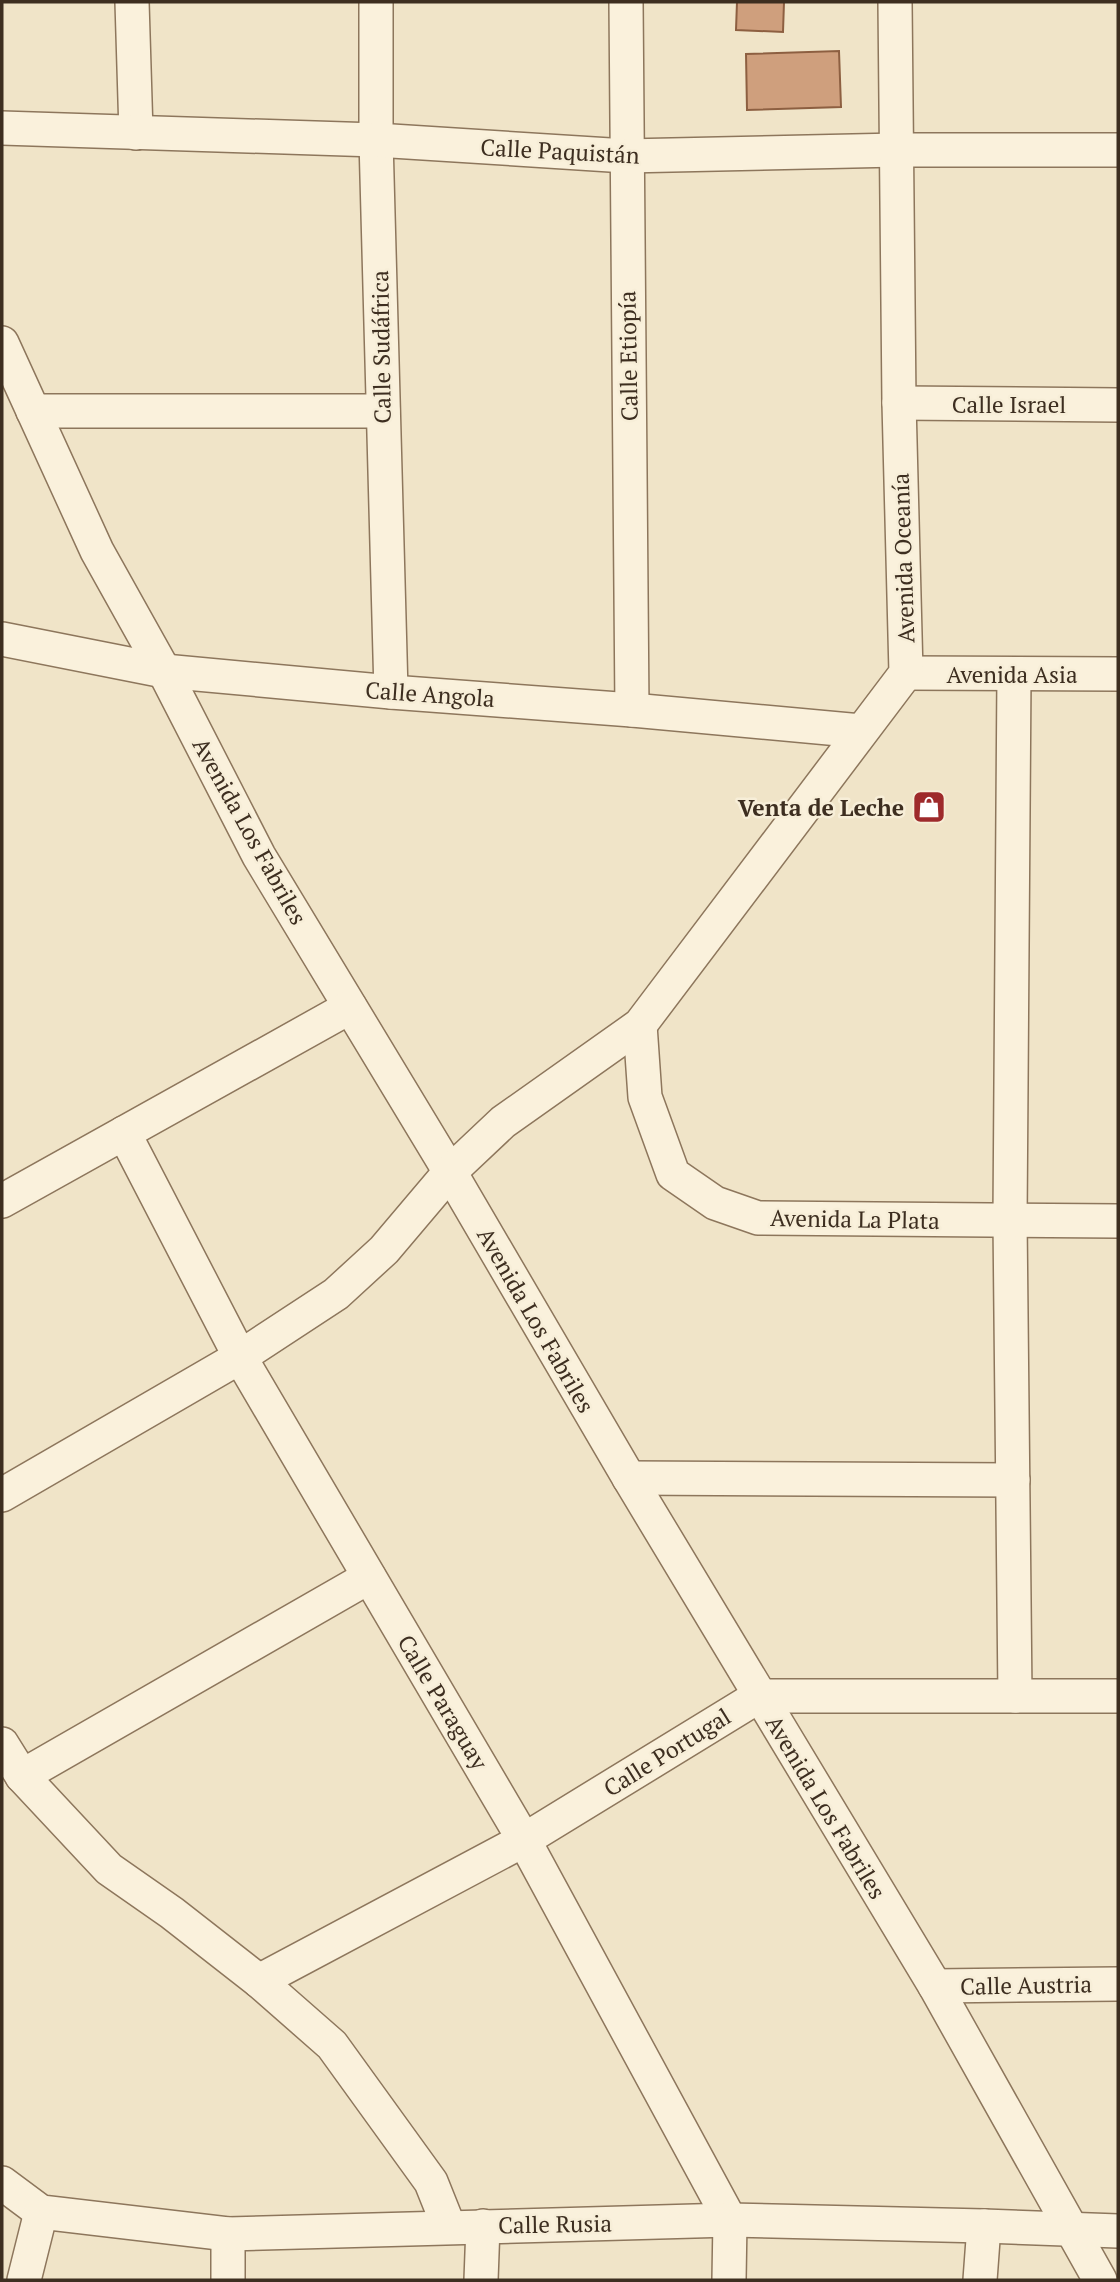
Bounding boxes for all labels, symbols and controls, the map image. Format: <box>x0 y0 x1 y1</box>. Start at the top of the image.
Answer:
street label: Calle Paquistán <box>480 131 641 171</box>
street label: Calle Sudáfrica <box>364 270 398 424</box>
street label: Calle Etiopía <box>611 290 645 422</box>
street label: Calle Israel <box>952 389 1066 420</box>
street label: Avenida Oceanía <box>885 472 921 644</box>
street label: Avenida Asia <box>946 659 1078 690</box>
street label: Calle Angola <box>364 674 496 714</box>
street label: Avenida Los Fabriles <box>186 732 314 930</box>
shop icon: Venta de Leche <box>910 788 948 826</box>
place label: Venta de Leche <box>738 792 904 823</box>
street label: Avenida La Plata <box>770 1202 940 1236</box>
street label: Avenida Los Fabriles <box>470 1222 602 1418</box>
street label: Calle Paraguay <box>391 1629 496 1775</box>
street label: Calle Portugal <box>598 1701 736 1803</box>
street label: Avenida Los Fabriles <box>759 1709 893 1905</box>
street label: Calle Austria <box>960 1968 1093 2002</box>
street label: Calle Rusia <box>498 2208 613 2240</box>

